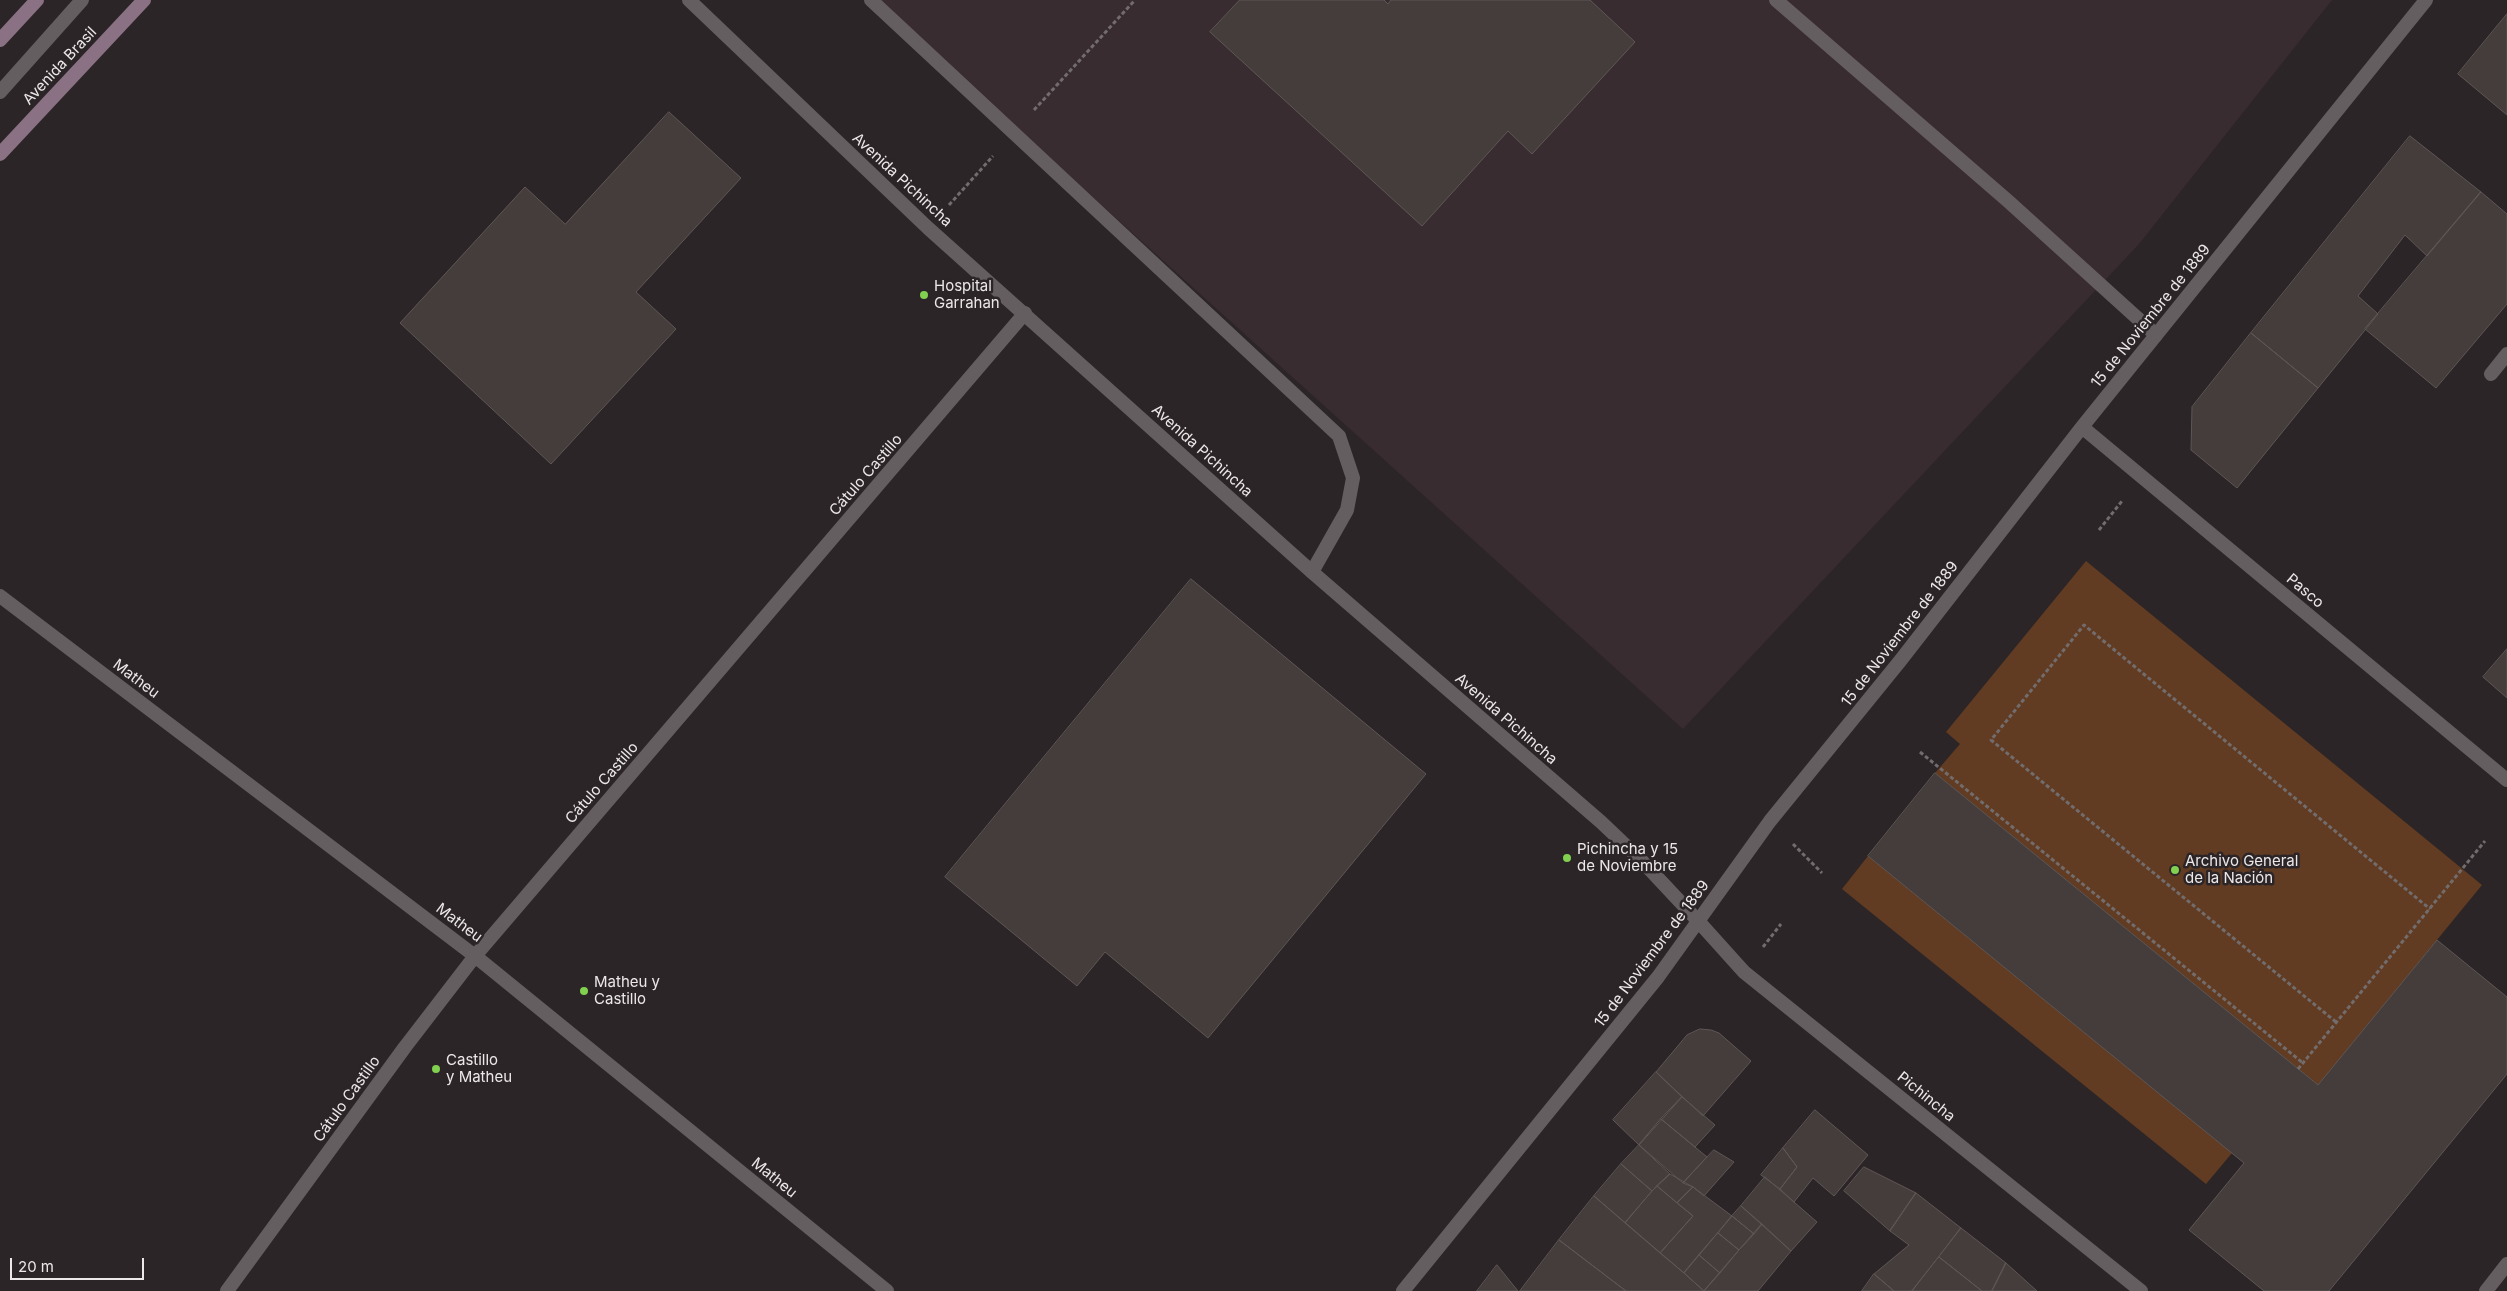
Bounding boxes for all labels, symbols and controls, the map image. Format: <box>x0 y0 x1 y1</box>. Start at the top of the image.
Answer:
street label: Avenida Brasil <box>19 23 101 109</box>
street label: Avenida Pichincha <box>848 129 956 231</box>
street label: 15 de Noviembre de 1889 <box>2088 241 2214 391</box>
place label: Hospital Garrahan <box>934 277 1000 312</box>
marker: Hospital Garrahan <box>918 289 930 301</box>
street label: Avenida Pichincha <box>1148 401 1256 501</box>
street label: Cátulo Castillo <box>826 431 906 519</box>
street label: 15 de Noviembre de 1889 <box>1838 558 1962 710</box>
street label: Pasco <box>2283 570 2327 612</box>
street label: Matheu <box>109 656 163 702</box>
street label: Avenida Pichincha <box>1451 670 1561 768</box>
street label: Cátulo Castillo <box>562 739 642 827</box>
place label: Pichincha y 15 de Noviembre <box>1577 840 1678 875</box>
marker: Pichincha y 15 de Noviembre <box>1561 852 1573 864</box>
place label: Archivo General de la Nación <box>2185 852 2298 887</box>
marker: Archivo General de la Nación <box>2169 864 2181 876</box>
street label: 15 de Noviembre de 1889 <box>1591 877 1713 1031</box>
street label: Matheu <box>432 900 486 946</box>
place label: Matheu y Castillo <box>594 973 660 1008</box>
marker: Matheu y Castillo <box>578 985 590 997</box>
place label: Castillo y Matheu <box>446 1051 512 1086</box>
street label: Cátulo Castillo <box>310 1052 384 1146</box>
marker: Castillo y Matheu <box>430 1063 442 1075</box>
street label: Pichincha <box>1894 1068 1958 1126</box>
street label: Matheu <box>748 1154 800 1202</box>
scale bar <box>12 1248 146 1280</box>
text: 20 m <box>18 1257 54 1276</box>

